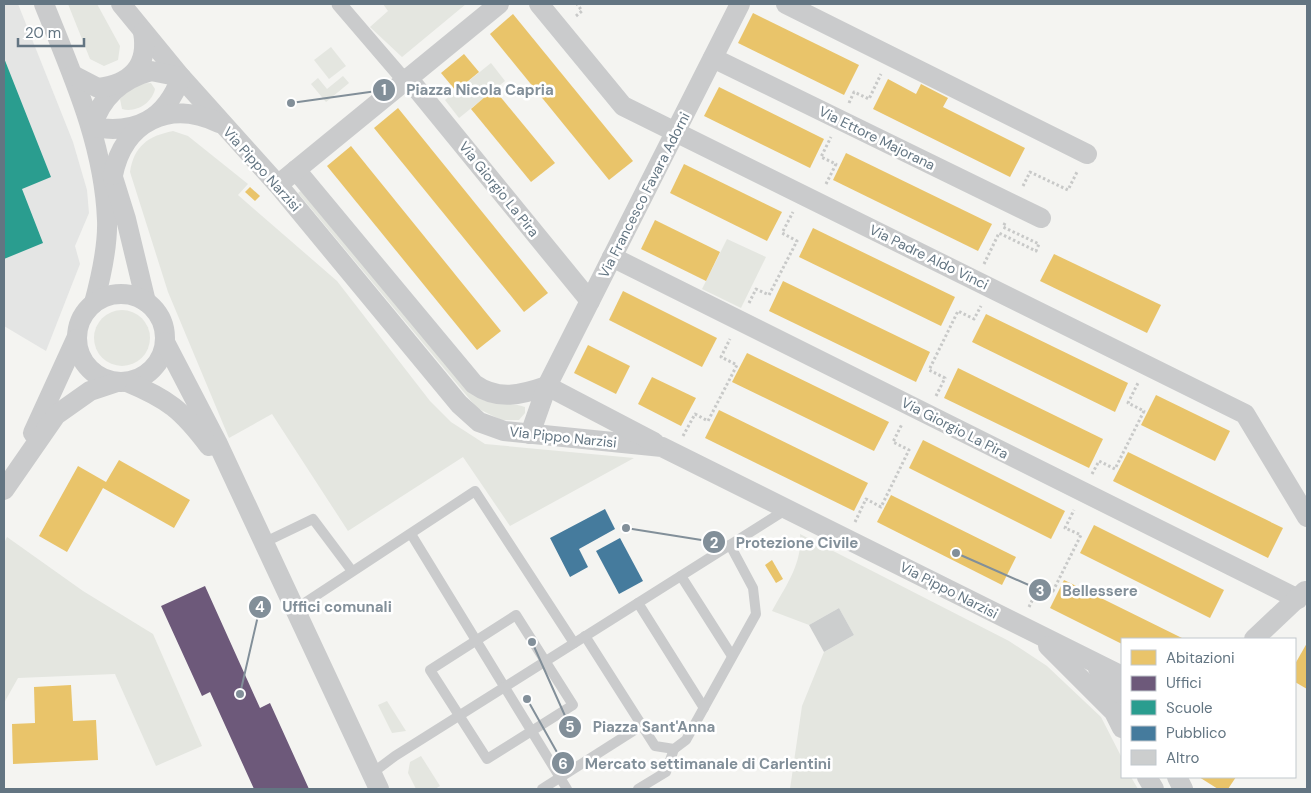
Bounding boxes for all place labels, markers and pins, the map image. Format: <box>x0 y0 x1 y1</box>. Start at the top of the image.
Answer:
callout: Piazza Nicola Capria <box>372 75 564 105</box>
callout: Protezione Civile <box>701 527 869 557</box>
callout: Bellessere <box>1028 575 1148 605</box>
callout: Uffici comunali <box>247 592 402 622</box>
callout: Piazza Sant'Anna <box>557 712 725 742</box>
callout: Mercato settimanale di Carlentini <box>550 748 841 778</box>

